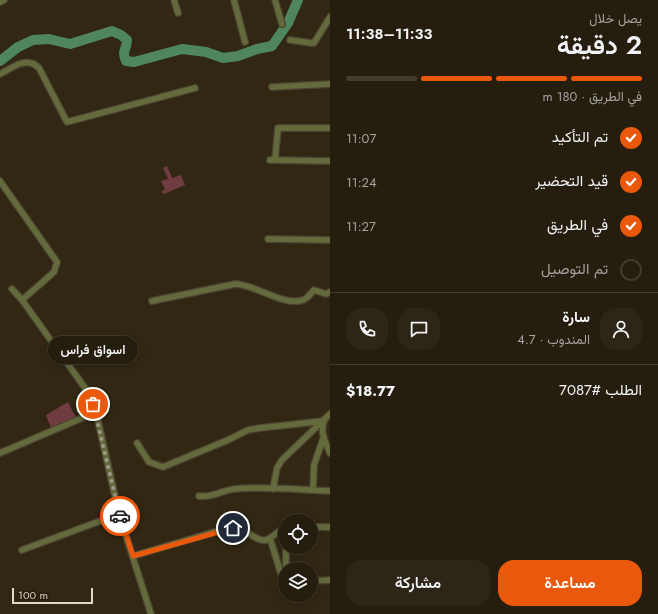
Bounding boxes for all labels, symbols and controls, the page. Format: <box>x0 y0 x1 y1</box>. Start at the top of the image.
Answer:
text: يصل خلال <box>589 9 642 28</box>
text: 11:33–11:38 <box>346 23 432 45</box>
text: 2 دقيقة <box>557 26 642 64</box>
text: في الطريق · 180 m <box>543 87 642 106</box>
text: تم التأكيد <box>552 126 608 148</box>
icon: check <box>620 127 642 149</box>
text: 11:07 <box>346 129 376 148</box>
text: قيد التحضير <box>535 170 608 192</box>
icon: check <box>620 171 642 193</box>
text: 11:24 <box>346 173 377 192</box>
text: في الطريق <box>547 214 608 236</box>
icon: check <box>620 215 642 237</box>
text: 11:27 <box>346 217 376 236</box>
text: تم التوصيل <box>541 258 608 280</box>
text: سارة <box>562 306 590 328</box>
button: phone <box>346 308 388 350</box>
button: chat <box>398 308 440 350</box>
button: person <box>600 308 642 350</box>
text: المندوب · 4.7 <box>517 330 590 349</box>
callout: اسواق فراس <box>48 336 138 364</box>
text: اسواق فراس <box>61 340 125 359</box>
text: الطلب #7087 <box>559 379 642 401</box>
text: $18.77 <box>346 380 395 402</box>
pin <box>76 387 110 421</box>
icon: bag <box>82 393 104 415</box>
courier <box>100 496 140 536</box>
icon: car <box>109 505 131 527</box>
pin <box>216 511 250 545</box>
map controls <box>278 514 318 602</box>
button: locate <box>278 514 318 554</box>
icon: home <box>222 517 244 539</box>
button: مشاركة <box>346 560 490 606</box>
button: مساعدة <box>498 560 642 606</box>
button: layers <box>278 562 318 602</box>
scale bar <box>12 586 93 605</box>
text: 100 m <box>18 587 48 603</box>

